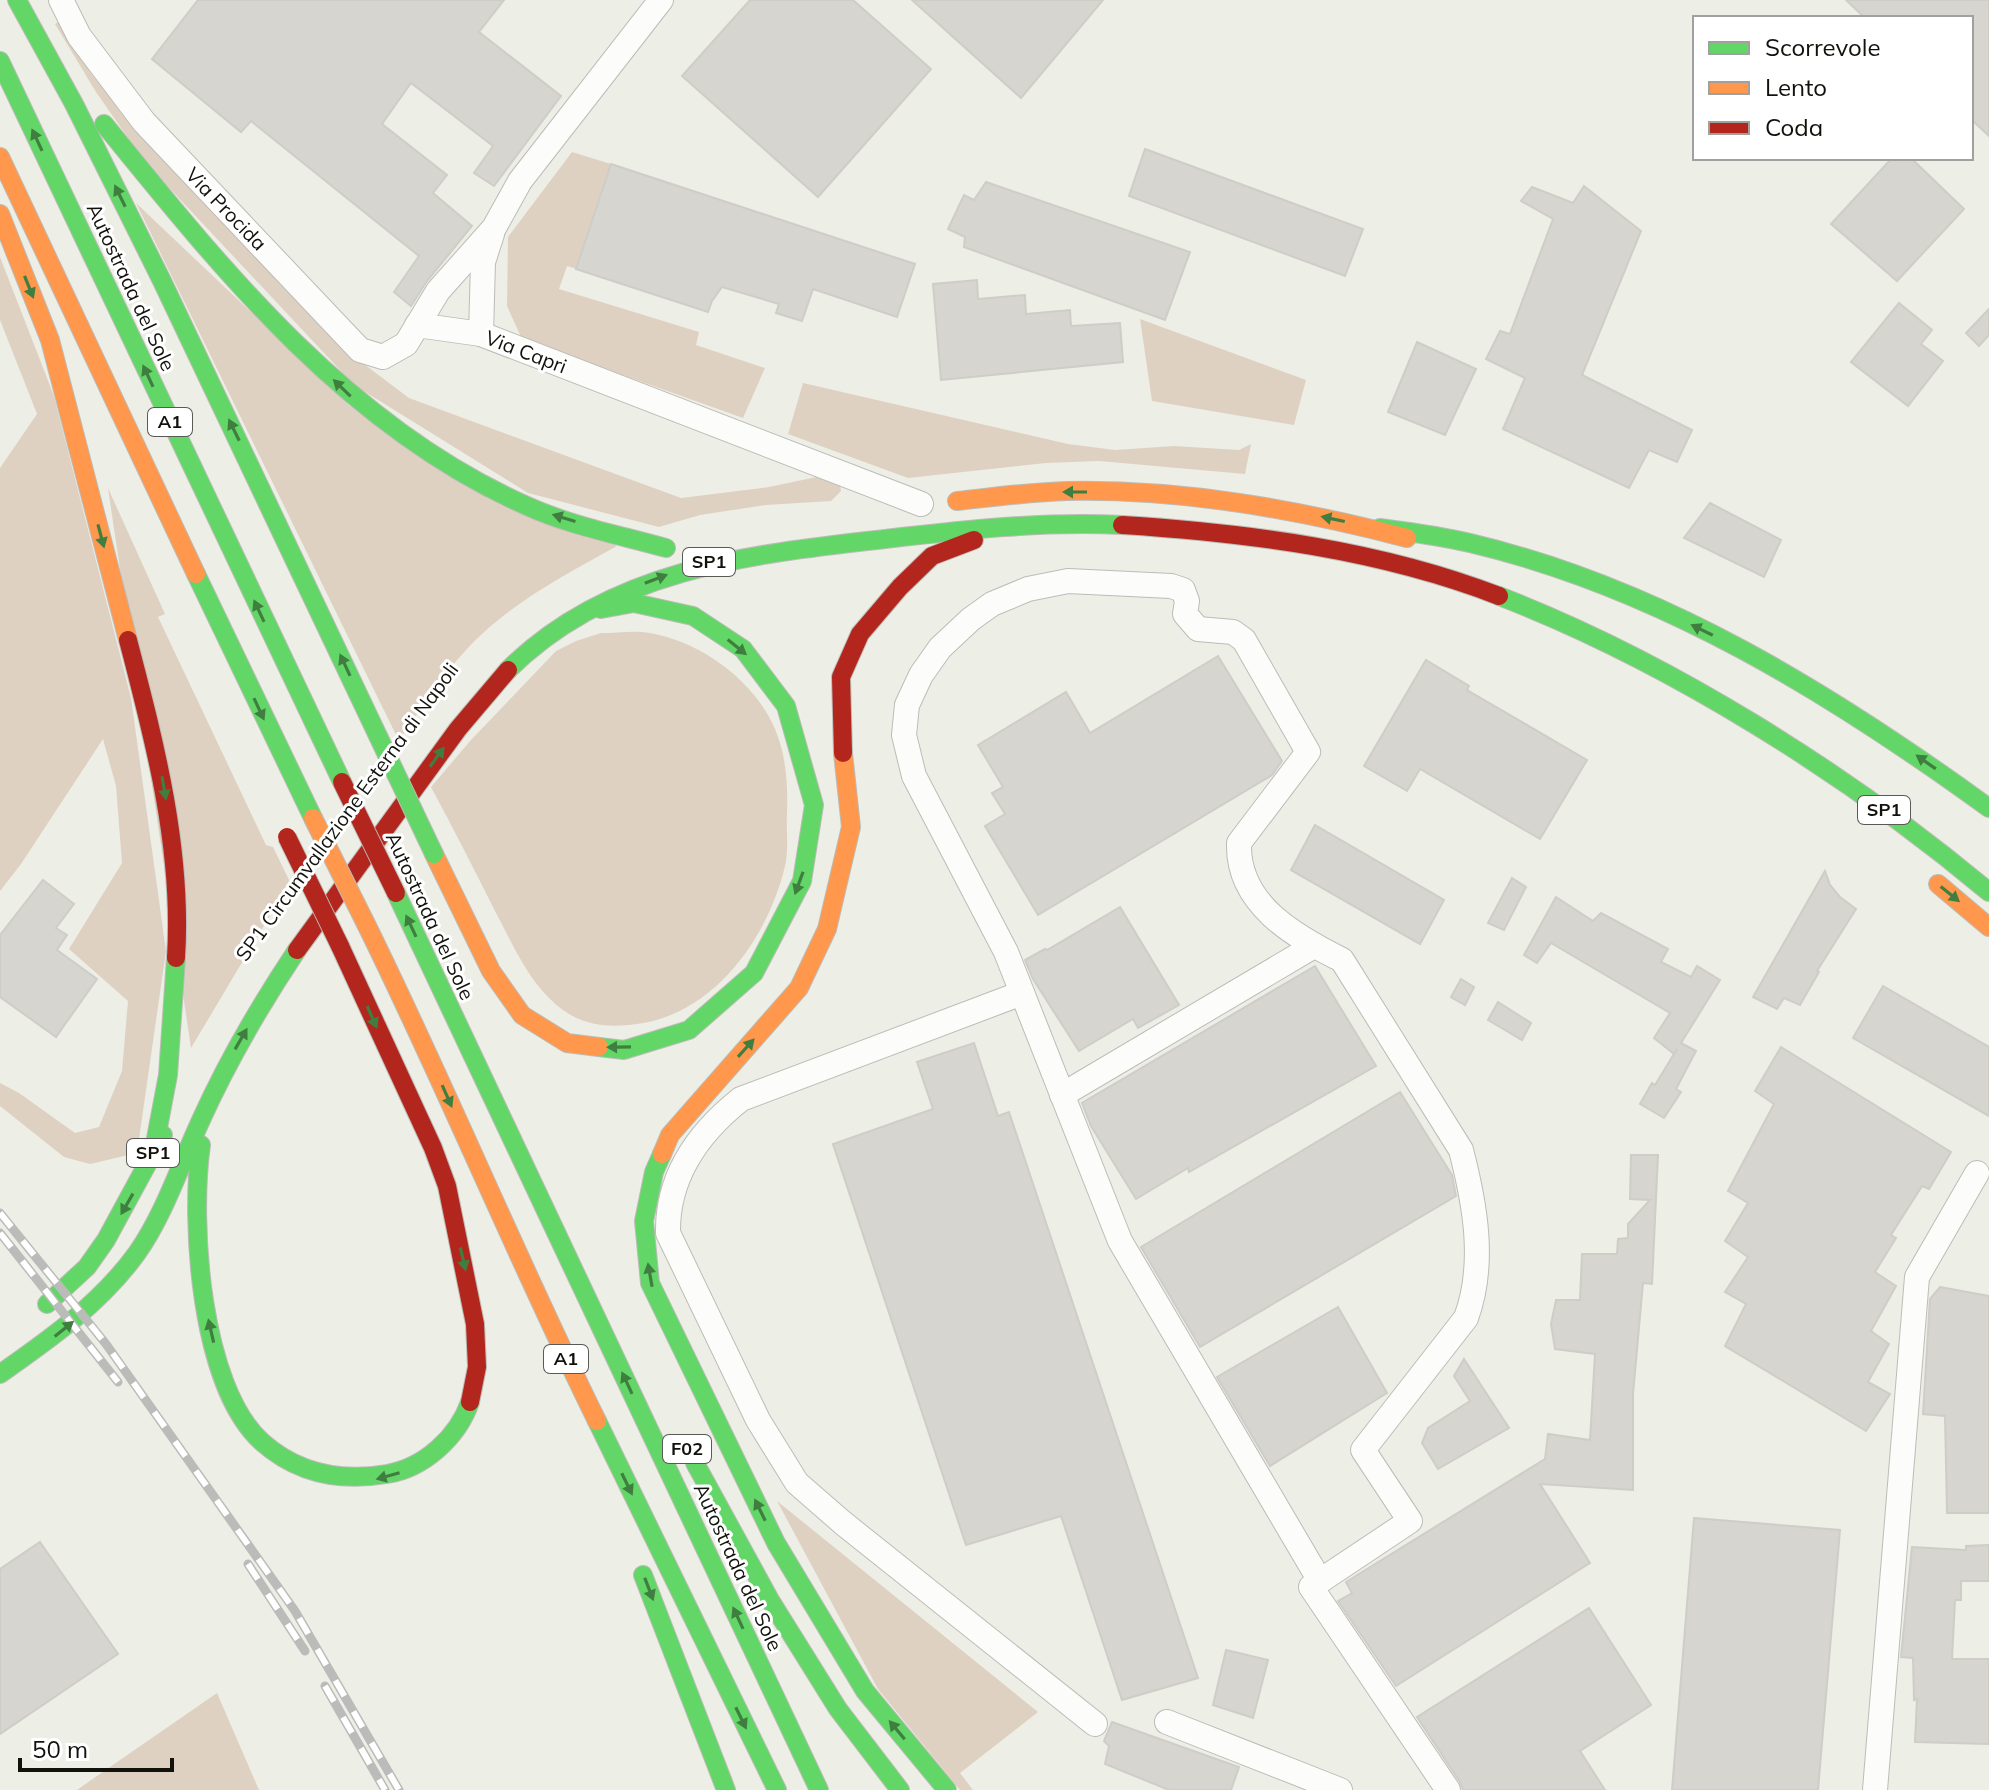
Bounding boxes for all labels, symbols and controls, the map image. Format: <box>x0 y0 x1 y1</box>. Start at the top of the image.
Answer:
legend <box>1693 16 1973 160</box>
text: Scorrevole <box>1765 32 1881 62</box>
text: Lento <box>1765 72 1827 102</box>
text: Coda <box>1765 112 1823 142</box>
one-way arrow <box>30 129 44 152</box>
street label: Via Procida <box>181 162 272 255</box>
one-way arrow <box>113 184 127 207</box>
street label: Autostrada del Sole <box>82 199 181 375</box>
one-way arrow <box>23 275 36 299</box>
street label: Via Capri <box>482 325 570 378</box>
one-way arrow <box>141 364 155 387</box>
one-way arrow <box>332 379 351 397</box>
road number: A1 <box>148 408 192 436</box>
one-way arrow <box>228 418 241 441</box>
one-way arrow <box>1062 485 1087 498</box>
one-way arrow <box>552 512 576 524</box>
one-way arrow <box>1320 512 1345 524</box>
one-way arrow <box>96 523 108 548</box>
road number: SP1 <box>683 548 735 576</box>
one-way arrow <box>645 572 669 585</box>
one-way arrow <box>252 599 266 622</box>
one-way arrow <box>1690 623 1714 637</box>
one-way arrow <box>727 638 747 655</box>
one-way arrow <box>338 653 352 677</box>
street label: SP1 Circumvallazione Esterna di Napoli <box>230 658 463 966</box>
one-way arrow <box>252 698 266 721</box>
one-way arrow <box>429 747 445 767</box>
one-way arrow <box>1916 754 1936 770</box>
one-way arrow <box>158 776 170 801</box>
road number: SP1 <box>1858 796 1910 824</box>
street label: Autostrada del Sole <box>381 828 480 1004</box>
one-way arrow <box>793 871 805 895</box>
one-way arrow <box>1940 885 1960 902</box>
one-way arrow <box>404 914 418 937</box>
one-way arrow <box>366 1005 379 1029</box>
one-way arrow <box>234 1028 248 1051</box>
one-way arrow <box>736 1039 754 1058</box>
one-way arrow <box>606 1041 631 1053</box>
one-way arrow <box>441 1084 454 1107</box>
road number: SP1 <box>127 1139 179 1167</box>
one-way arrow <box>120 1193 134 1215</box>
one-way arrow <box>457 1247 470 1272</box>
one-way arrow <box>643 1262 656 1287</box>
one-way arrow <box>204 1319 217 1344</box>
one-way arrow <box>54 1321 74 1338</box>
road number: A1 <box>544 1345 588 1373</box>
one-way arrow <box>620 1371 634 1395</box>
road number: F02 <box>663 1435 711 1463</box>
one-way arrow <box>375 1470 400 1482</box>
one-way arrow <box>620 1472 634 1496</box>
street label: Autostrada del Sole <box>689 1479 788 1655</box>
one-way arrow <box>753 1498 767 1521</box>
one-way arrow <box>643 1577 656 1601</box>
one-way arrow <box>731 1606 745 1630</box>
one-way arrow <box>734 1706 748 1729</box>
one-way arrow <box>889 1720 906 1740</box>
scale bar <box>20 1722 172 1772</box>
text: 50 m <box>32 1734 88 1764</box>

